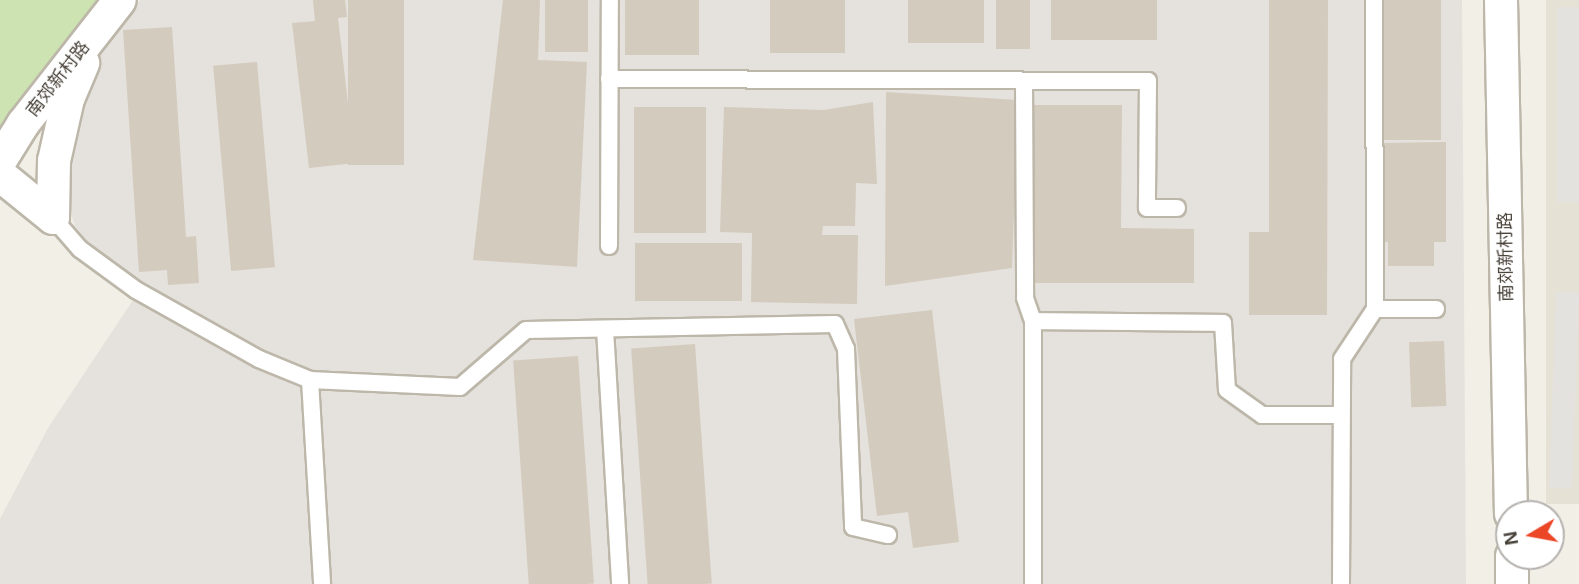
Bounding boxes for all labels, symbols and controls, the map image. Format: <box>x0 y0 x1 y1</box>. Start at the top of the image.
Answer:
street label: 南郊新村路 <box>22 37 94 121</box>
street label: 南郊新村路 <box>1494 212 1518 302</box>
north arrow <box>1495 500 1565 570</box>
text: N <box>1499 530 1522 547</box>

